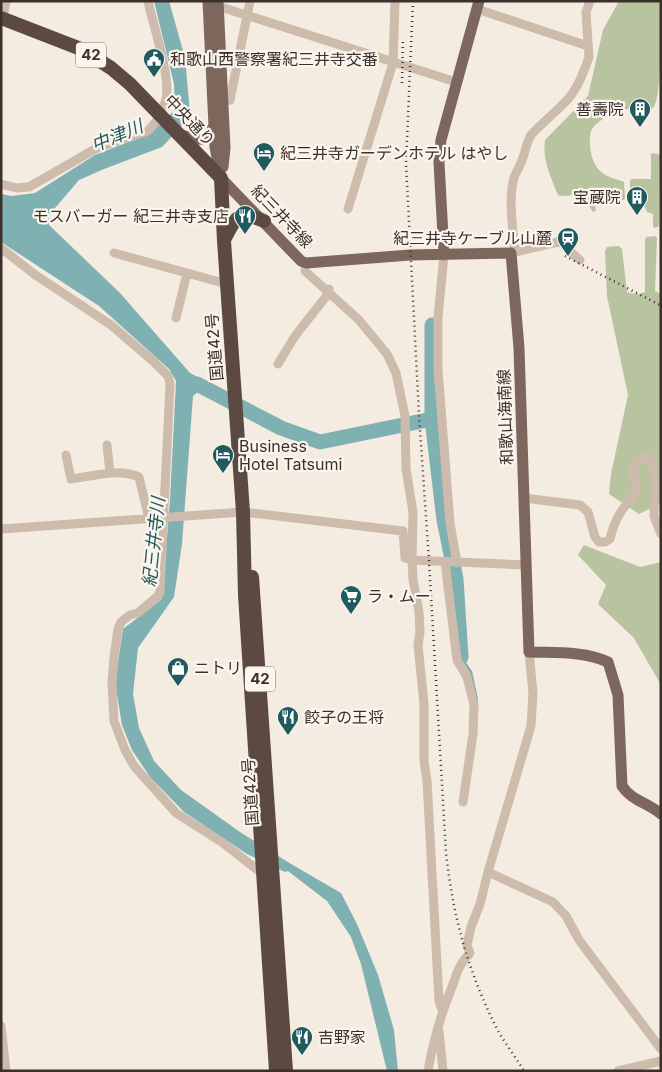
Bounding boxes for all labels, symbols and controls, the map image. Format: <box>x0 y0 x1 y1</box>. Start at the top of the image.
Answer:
road number: 42 <box>76 42 106 68</box>
public building icon: 和歌山西警察署紀三井寺交番 <box>142 47 166 78</box>
place label: 和歌山西警察署紀三井寺交番 <box>170 49 378 69</box>
street label: 中央通り <box>161 90 219 150</box>
building icon: 善壽院 <box>628 97 652 128</box>
place label: 善壽院 <box>576 99 624 119</box>
water label: 中津川 <box>88 115 148 156</box>
hotel icon: 紀三井寺ガーデンホテル はやし <box>252 141 276 172</box>
place label: 紀三井寺ガーデンホテル はやし <box>280 143 509 163</box>
street label: 紀三井寺線 <box>247 180 317 252</box>
building icon: 宝蔵院 <box>625 185 649 216</box>
place label: 宝蔵院 <box>573 187 621 207</box>
restaurant icon: モスバーガー 紀三井寺支店 <box>233 204 257 235</box>
place label: モスバーガー 紀三井寺支店 <box>32 206 229 226</box>
station icon: 紀三井寺ケーブル山麓 <box>556 226 580 257</box>
place label: 紀三井寺ケーブル山麓 <box>393 228 552 248</box>
street label: 国道42号 <box>201 312 227 382</box>
street label: 和歌山海南線 <box>493 369 517 465</box>
place label: Business Hotel Tatsumi <box>239 436 342 474</box>
hotel icon: Business Hotel Tatsumi <box>211 443 235 474</box>
water label: 紀三井寺川 <box>138 494 169 588</box>
supermarket icon: ラ・ムー <box>339 584 363 615</box>
place label: ラ・ムー <box>367 586 431 606</box>
shop icon: ニトリ <box>166 656 190 687</box>
place label: ニトリ <box>194 658 242 678</box>
road number: 42 <box>245 666 275 692</box>
restaurant icon: 餃子の王将 <box>276 705 300 736</box>
place label: 餃子の王将 <box>304 707 384 727</box>
street label: 国道42号 <box>238 757 262 827</box>
restaurant icon: 吉野家 <box>290 1025 314 1056</box>
place label: 吉野家 <box>318 1027 366 1047</box>

